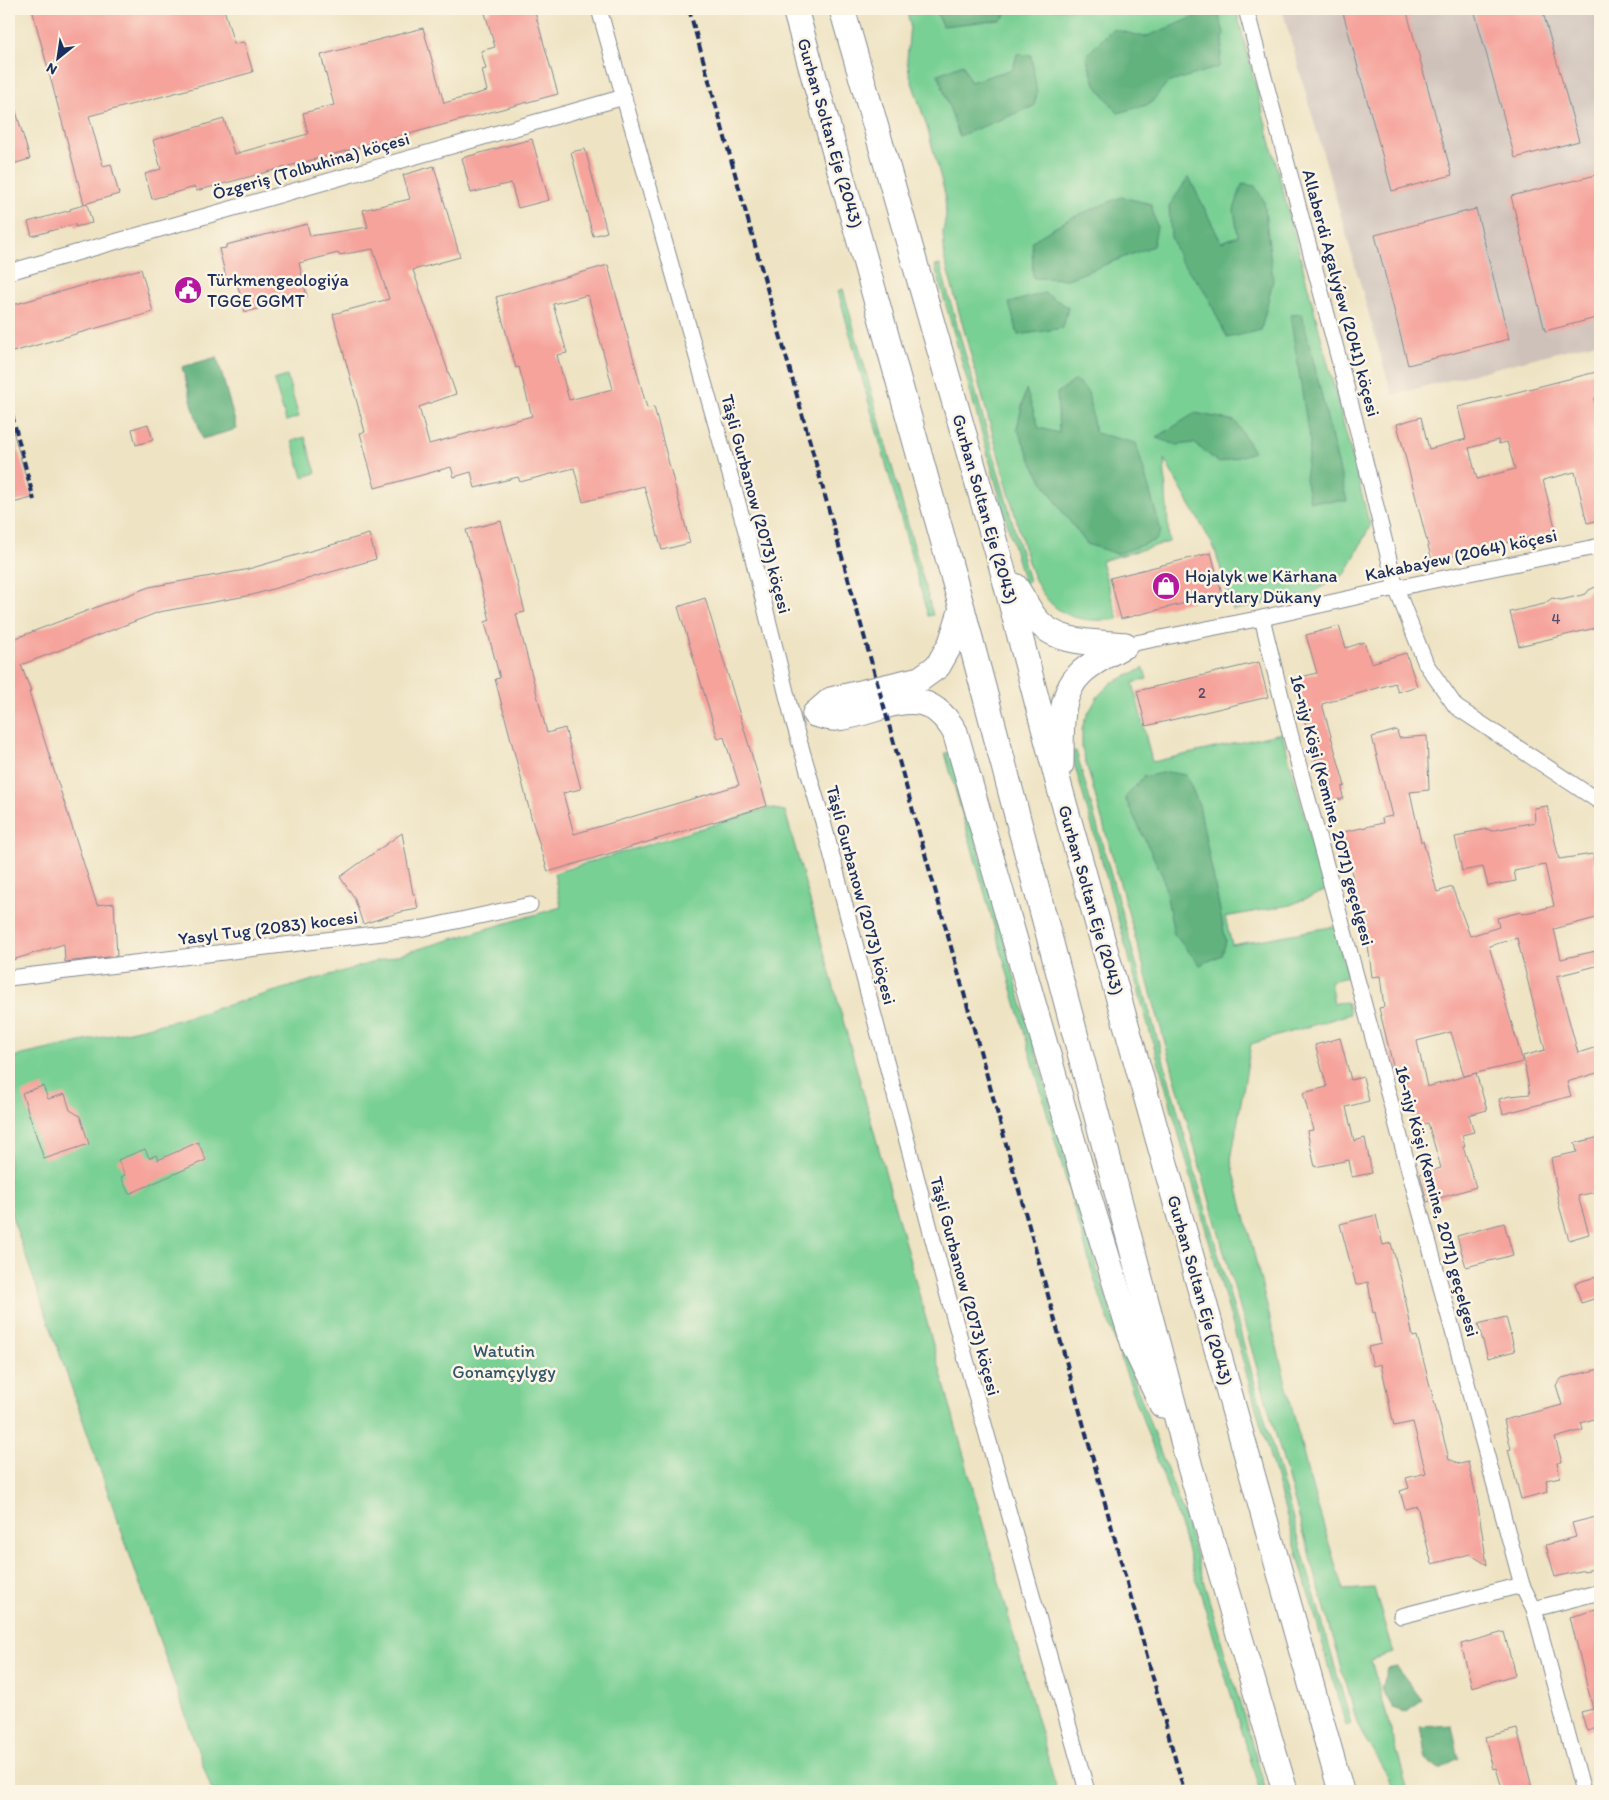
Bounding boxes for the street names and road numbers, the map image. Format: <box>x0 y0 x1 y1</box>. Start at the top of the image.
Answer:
street label: Gurban Soltan Eje (2043) <box>792 35 868 231</box>
street label: Özgeriş (Tolbuhina) köçesi <box>210 127 412 205</box>
street label: Allaberdi Agalyýew (2041) köçesi <box>1297 167 1385 419</box>
street label: Täşli Gurbanow (2073) köçesi <box>716 392 796 616</box>
street label: Gurban Soltan Eje (2043) <box>947 411 1023 607</box>
street label: Kakabaýew (2064) köçesi <box>1363 524 1559 586</box>
street label: 16-njy Köşi (Kemine, 2071) geçelgesi <box>1285 672 1379 948</box>
street label: Täşli Gurbanow (2073) köçesi <box>821 783 901 1007</box>
street label: Gurban Soltan Eje (2043) <box>1053 802 1129 998</box>
street label: Yasyl Tug (2083) kocesi <box>177 906 359 950</box>
street label: 16-njy Köşi (Kemine, 2071) geçelgesi <box>1390 1063 1484 1339</box>
street label: Täşli Gurbanow (2073) köçesi <box>925 1174 1005 1398</box>
street label: Gurban Soltan Eje (2043) <box>1162 1192 1238 1388</box>

